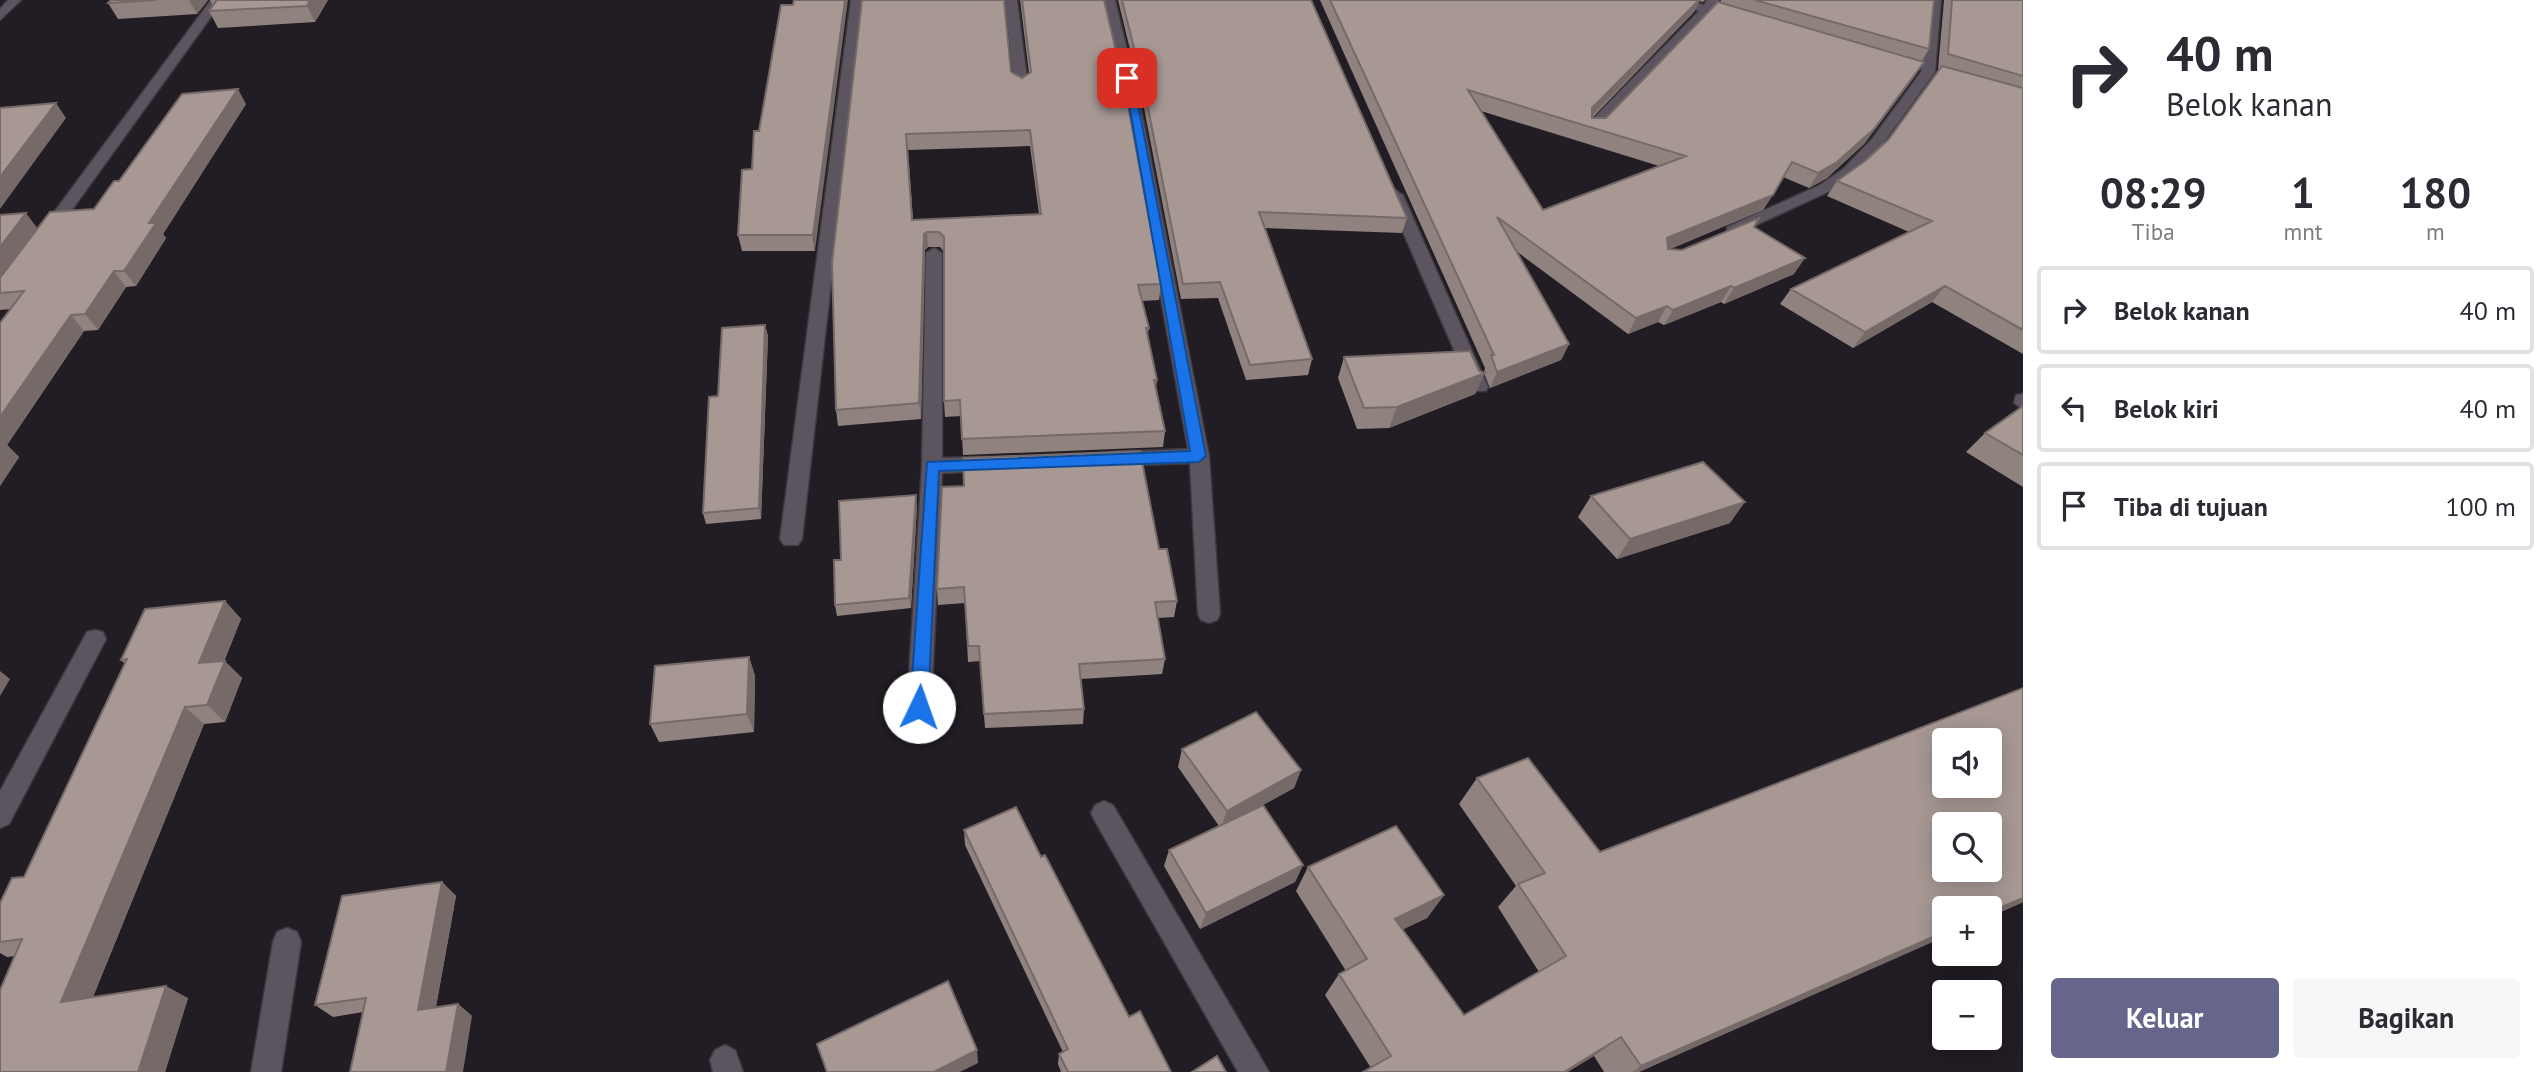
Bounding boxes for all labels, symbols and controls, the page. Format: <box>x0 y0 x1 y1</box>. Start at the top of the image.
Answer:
text: 40 m <box>2166 21 2273 85</box>
icon: right <box>2051 28 2142 119</box>
pin <box>1097 48 1157 108</box>
icon: arrive <box>1108 59 1146 97</box>
text: Belok kanan <box>2166 83 2332 125</box>
text: 08:29 <box>2100 165 2207 220</box>
text: 1 <box>2291 165 2315 220</box>
text: 180 <box>2400 165 2471 220</box>
text: Tiba <box>2132 217 2175 246</box>
text: mnt <box>2284 217 2323 246</box>
text: m <box>2426 217 2445 246</box>
icon: right <box>2055 291 2093 329</box>
text: Belok kanan <box>2114 294 2250 327</box>
text: 40 m <box>2460 294 2516 327</box>
icon: left <box>2055 389 2093 427</box>
text: Belok kiri <box>2114 392 2219 425</box>
text: 40 m <box>2460 392 2516 425</box>
icon: arrive <box>2055 487 2093 525</box>
text: Tiba di tujuan <box>2114 490 2268 523</box>
text: 100 m <box>2445 490 2516 523</box>
position arrow <box>882 670 956 744</box>
map controls <box>1932 728 2002 1050</box>
button: sound <box>1932 728 2002 798</box>
button: search <box>1932 812 2002 882</box>
button: + <box>1932 896 2002 966</box>
button: Keluar <box>2051 978 2279 1058</box>
button: Bagikan <box>2293 978 2520 1058</box>
button: − <box>1932 980 2002 1050</box>

